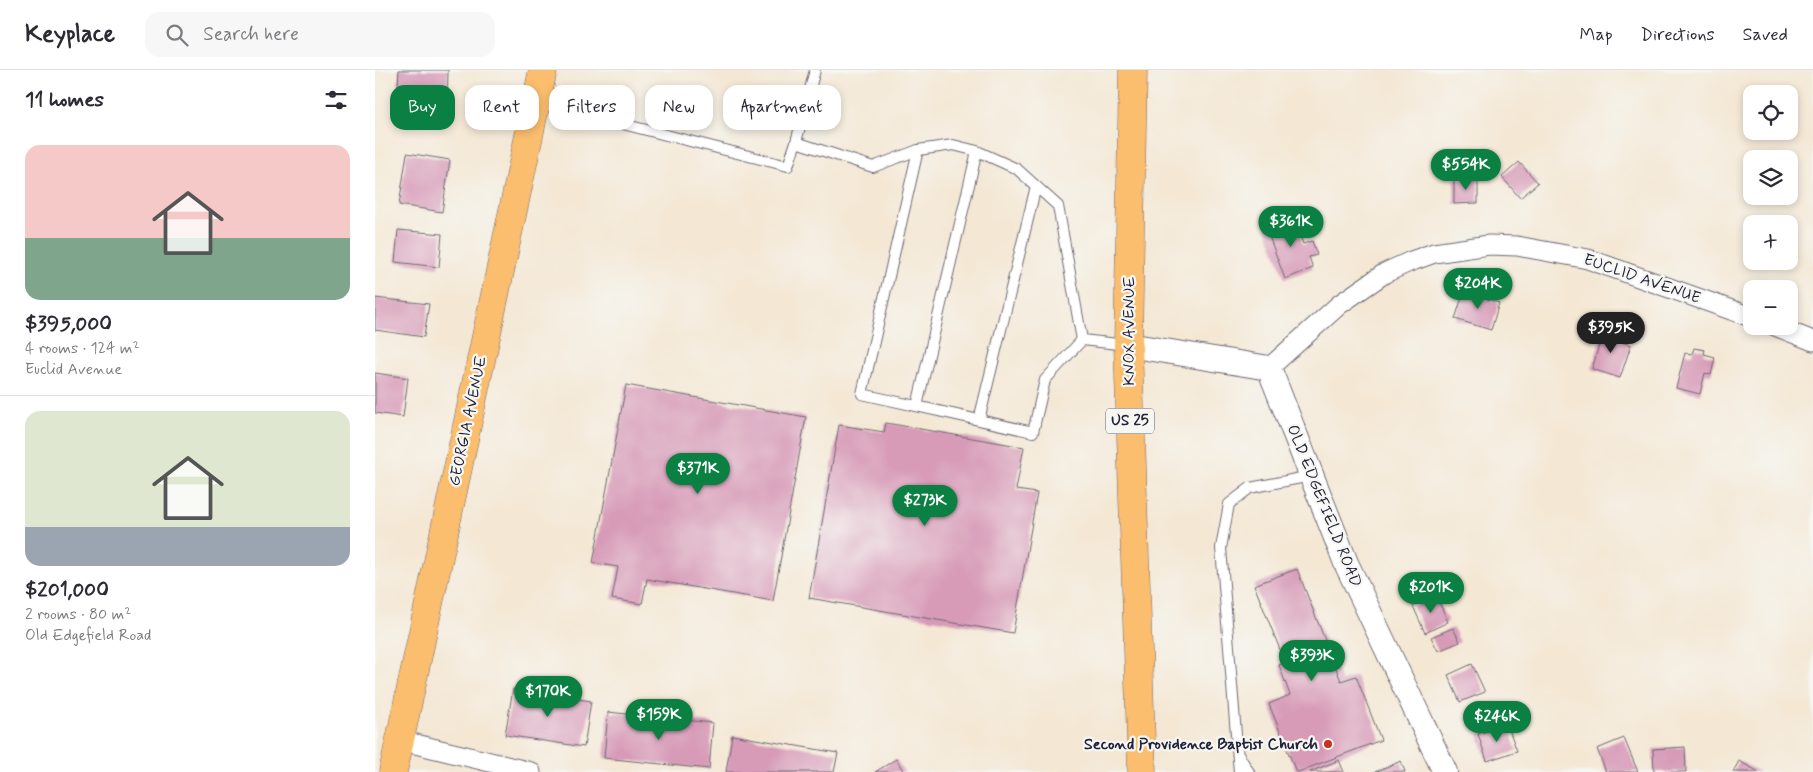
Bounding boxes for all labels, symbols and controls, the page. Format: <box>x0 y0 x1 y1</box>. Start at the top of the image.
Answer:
search box <box>145 12 495 57</box>
text: Keyplace <box>25 19 115 50</box>
icon: search <box>163 21 191 49</box>
text: Search here <box>203 22 299 47</box>
text: Map <box>1580 23 1613 47</box>
text: Directions <box>1641 23 1715 47</box>
text: Saved <box>1743 23 1788 47</box>
chip: Buy <box>390 85 455 130</box>
chip: Rent <box>465 85 539 130</box>
chip: Filters <box>549 85 635 130</box>
chip: New <box>645 85 713 130</box>
chip: Apartment <box>723 85 841 130</box>
map controls <box>1743 85 1798 335</box>
button: locate <box>1743 85 1798 140</box>
text: 11 homes <box>25 86 104 114</box>
icon: filters <box>322 86 350 114</box>
pin: $554K <box>1431 148 1501 191</box>
button: layers <box>1743 150 1798 205</box>
text: $554K <box>1442 154 1490 175</box>
icon: home <box>143 178 233 268</box>
pin: $361K <box>1256 206 1326 248</box>
text: $361K <box>1269 211 1313 232</box>
button: + <box>1743 215 1798 270</box>
street label: EUCLID AVENUE <box>1581 249 1703 309</box>
pin: $204K <box>1443 268 1513 310</box>
text: $204K <box>1454 273 1502 294</box>
street label: KNOX AVENUE <box>1119 276 1140 386</box>
button: − <box>1743 280 1798 335</box>
text: $395,000 <box>25 310 112 338</box>
pin: $395K <box>1576 312 1646 354</box>
text: $395K <box>1588 317 1634 338</box>
text: 4 rooms · 124 m² <box>25 338 140 359</box>
street label: GEORGIA AVENUE <box>444 354 492 488</box>
text: Euclid Avenue <box>25 359 122 380</box>
road number: US 25 <box>1106 408 1154 434</box>
street label: OLD EDGEFIELD ROAD <box>1282 422 1366 590</box>
icon: home <box>143 443 233 533</box>
pin: $371K <box>663 452 733 495</box>
text: $371K <box>677 458 719 479</box>
pin: $273K <box>890 484 960 527</box>
text: $273K <box>903 490 947 511</box>
pin: $201K <box>1396 572 1466 614</box>
text: $201,000 <box>25 576 109 604</box>
text: $201K <box>1409 577 1453 598</box>
text: 2 rooms · 80 m² <box>25 604 131 625</box>
text: Old Edgefield Road <box>25 625 151 646</box>
pin: $393K <box>1277 640 1347 682</box>
text: $393K <box>1290 645 1334 666</box>
pin: $170K <box>513 676 583 718</box>
text: $170K <box>525 681 571 702</box>
pin: $159K <box>624 698 694 741</box>
pin: $246K <box>1462 700 1532 743</box>
text: $159K <box>637 704 681 725</box>
text: $246K <box>1474 706 1520 727</box>
place label: Second Providence Baptist Church <box>1084 734 1318 755</box>
marker: Second Providence Baptist Church <box>1322 738 1334 750</box>

